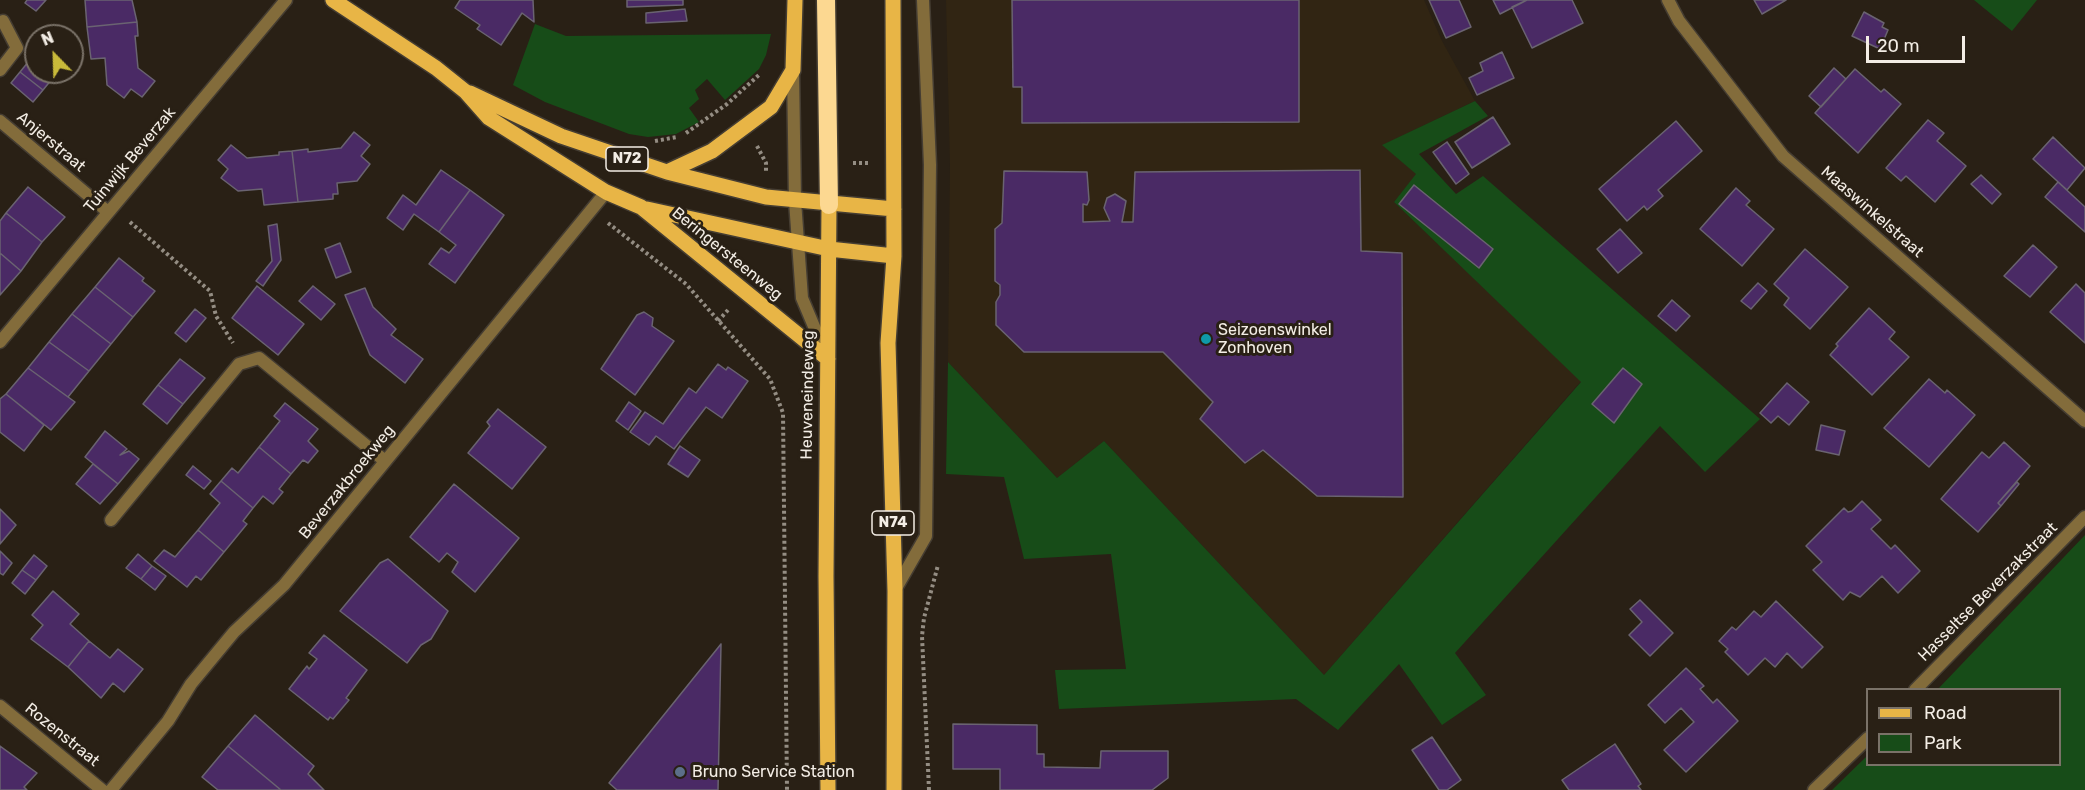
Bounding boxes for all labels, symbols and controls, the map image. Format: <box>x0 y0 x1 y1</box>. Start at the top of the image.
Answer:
north arrow <box>24 24 84 84</box>
scale bar <box>1869 24 1968 62</box>
text: N <box>39 28 57 50</box>
text: 20 m <box>1877 35 1919 57</box>
street label: Tuinwijk Beverzak <box>80 103 180 217</box>
street label: Anjerstraat <box>13 108 89 176</box>
road number: N72 <box>606 147 648 171</box>
street label: Maaswinkelstraat <box>1817 162 1927 262</box>
street label: Beringersteenweg <box>668 203 786 305</box>
place label: Seizoenswinkel Zonhoven <box>1218 320 1332 358</box>
street label: Heuveneindeweg <box>797 330 819 460</box>
marker: Seizoenswinkel Zonhoven <box>1199 332 1213 346</box>
street label: Beverzakbroekweg <box>295 421 399 543</box>
road number: N74 <box>872 511 914 535</box>
street label: Hasseltse Beverzakstraat <box>1914 518 2062 666</box>
legend <box>1866 688 2061 766</box>
street label: Rozenstraat <box>21 699 103 771</box>
text: Road <box>1924 702 1967 724</box>
text: Park <box>1924 732 1961 754</box>
place label: Bruno Service Station <box>692 762 855 782</box>
marker: Bruno Service Station <box>673 765 687 779</box>

